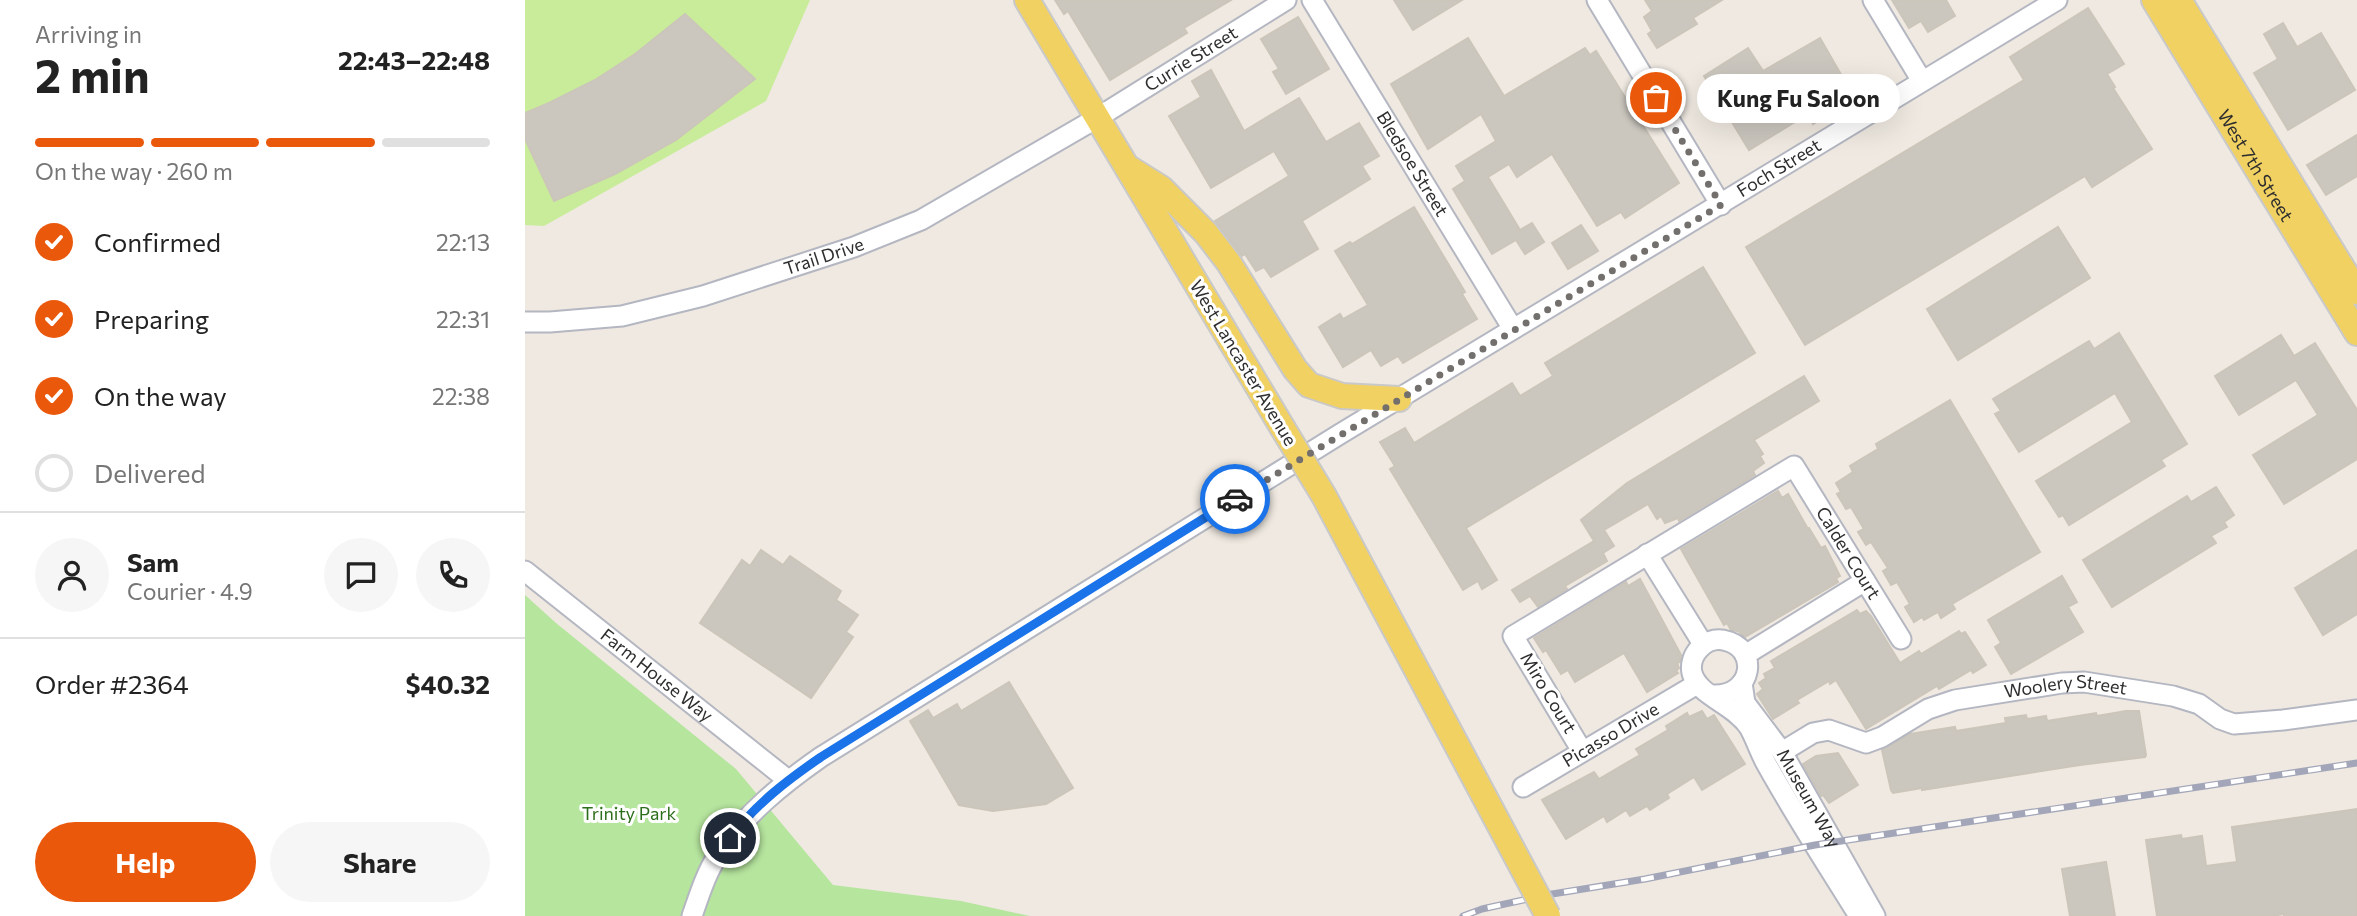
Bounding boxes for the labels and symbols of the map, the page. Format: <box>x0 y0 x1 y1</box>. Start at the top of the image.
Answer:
street label: Currie Street <box>1140 21 1241 96</box>
pin <box>1626 68 1686 128</box>
callout: Kung Fu Saloon <box>1698 74 1901 122</box>
street label: West 7th Street <box>2213 105 2298 225</box>
street label: Bledsoe Street <box>1373 107 1453 220</box>
street label: Foch Street <box>1732 134 1825 201</box>
street label: Trail Drive <box>781 232 867 279</box>
street label: West Lancaster Avenue <box>1186 276 1302 449</box>
courier <box>1200 464 1270 534</box>
street label: Calder Court <box>1812 502 1886 603</box>
street label: Farm House Way <box>597 623 718 726</box>
street label: Miro Court <box>1516 648 1582 737</box>
street label: Woolery Street <box>2002 670 2129 702</box>
street label: Picasso Drive <box>1558 697 1663 771</box>
street label: Museum Way <box>1772 745 1846 851</box>
park label: Trinity Park <box>582 802 677 824</box>
pin <box>700 808 760 868</box>

